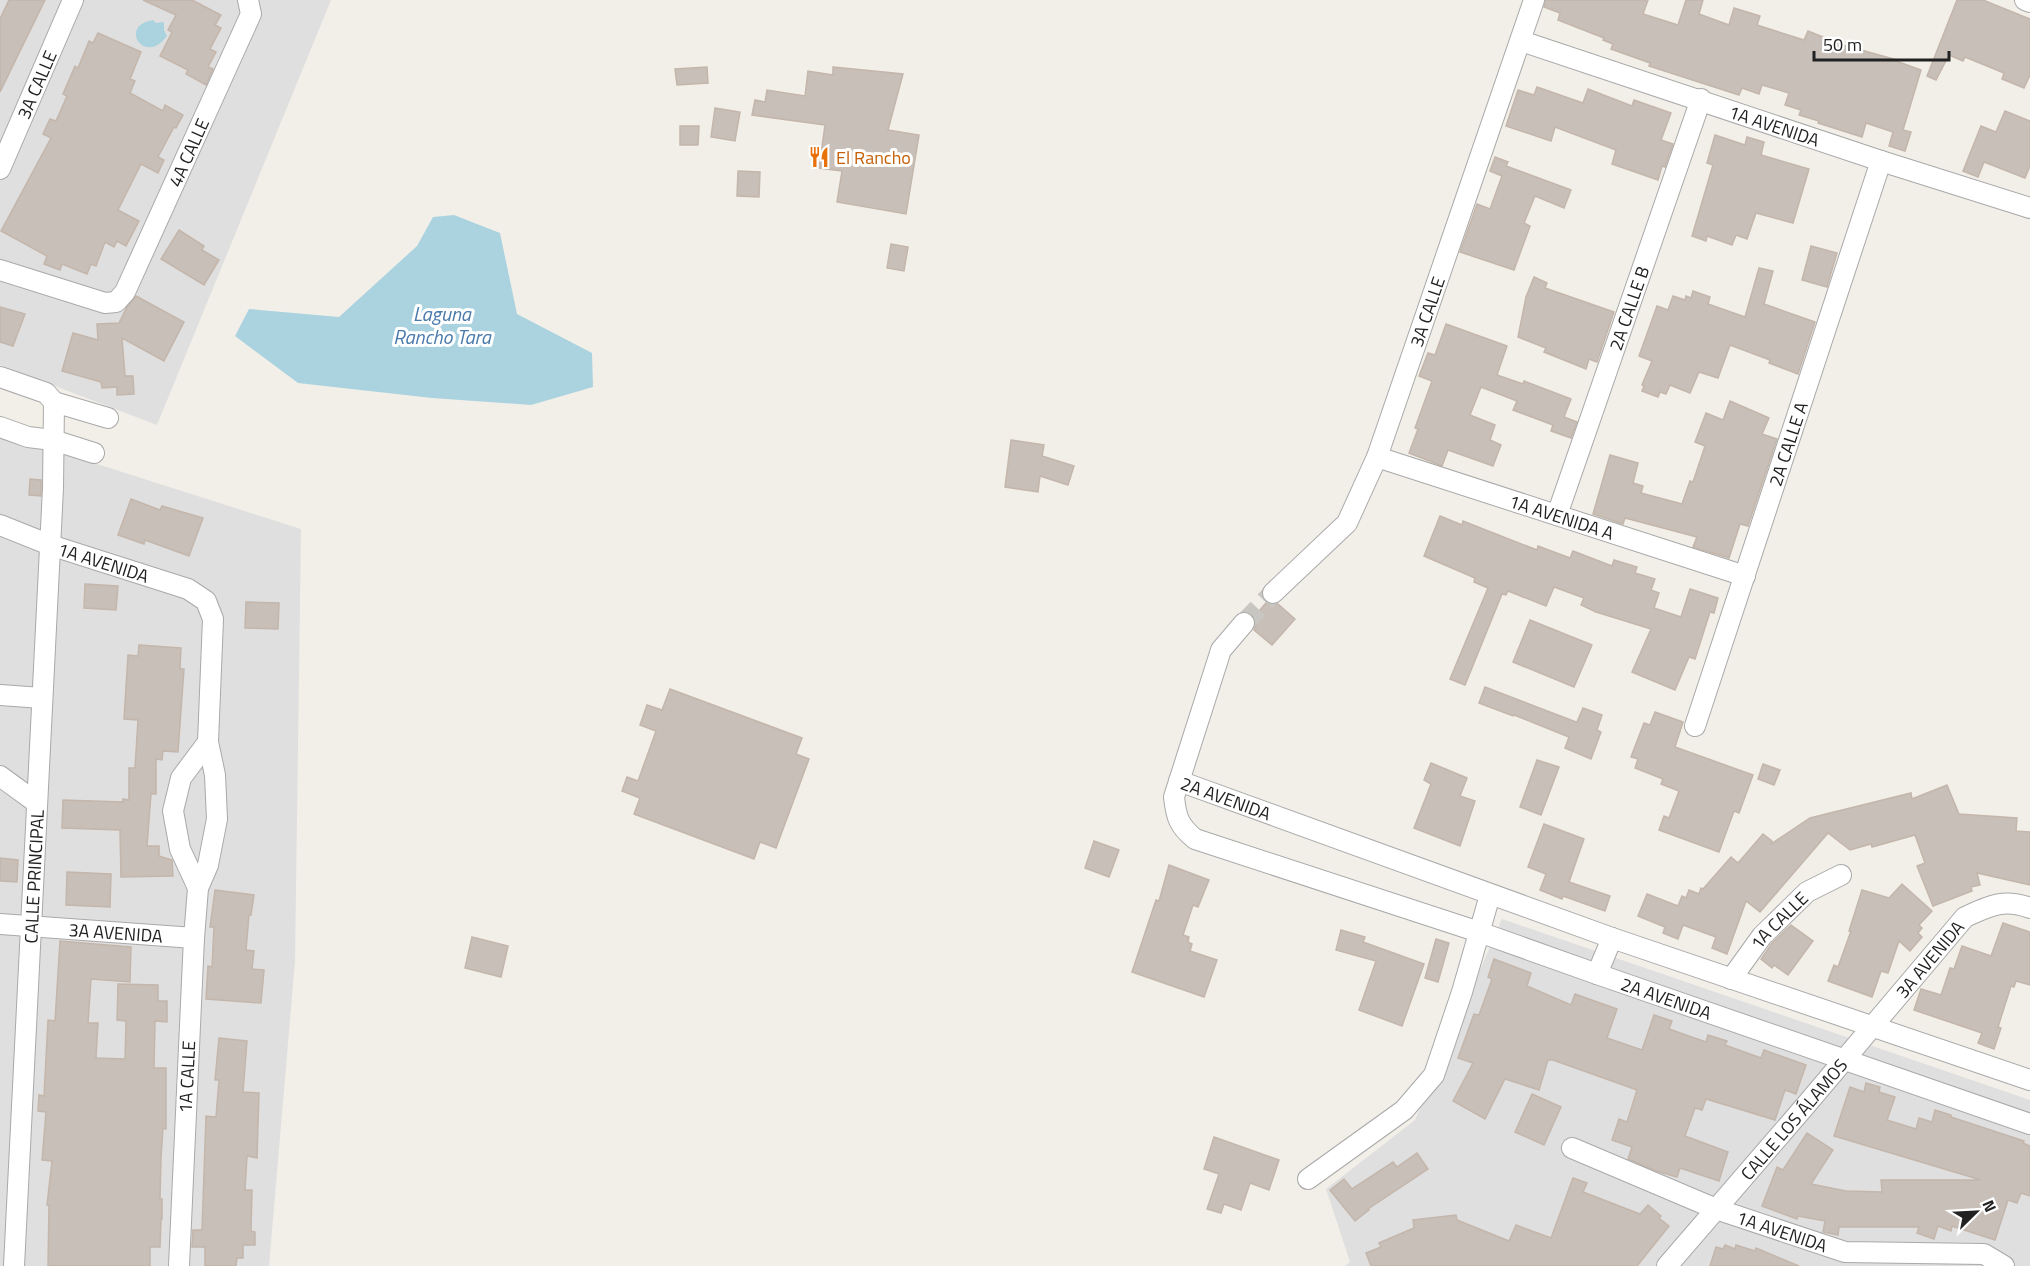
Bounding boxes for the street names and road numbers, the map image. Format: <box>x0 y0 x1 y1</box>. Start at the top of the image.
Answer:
street label: 3A CALLE <box>10 46 63 123</box>
street label: 1A AVENIDA <box>1725 98 1823 153</box>
street label: 4A CALLE <box>161 114 216 191</box>
street label: 2A CALLE B <box>1602 262 1656 354</box>
street label: 3A CALLE <box>1402 273 1451 350</box>
street label: 2A CALLE A <box>1761 398 1814 490</box>
street label: 1A AVENIDA A <box>1506 487 1618 546</box>
street label: 1A AVENIDA <box>55 535 153 589</box>
street label: 2A AVENIDA <box>1177 769 1275 827</box>
street label: CALLE PRINCIPAL <box>17 809 50 944</box>
street label: 1A CALLE <box>1743 885 1814 955</box>
street label: 3A AVENIDA <box>1889 914 1970 1004</box>
street label: 3A AVENIDA <box>68 915 164 949</box>
street label: 2A AVENIDA <box>1617 970 1716 1026</box>
street label: 1A CALLE <box>172 1040 202 1114</box>
street label: CALLE LOS ÁLAMOS <box>1734 1052 1853 1186</box>
street label: 1A AVENIDA <box>1733 1203 1831 1259</box>

